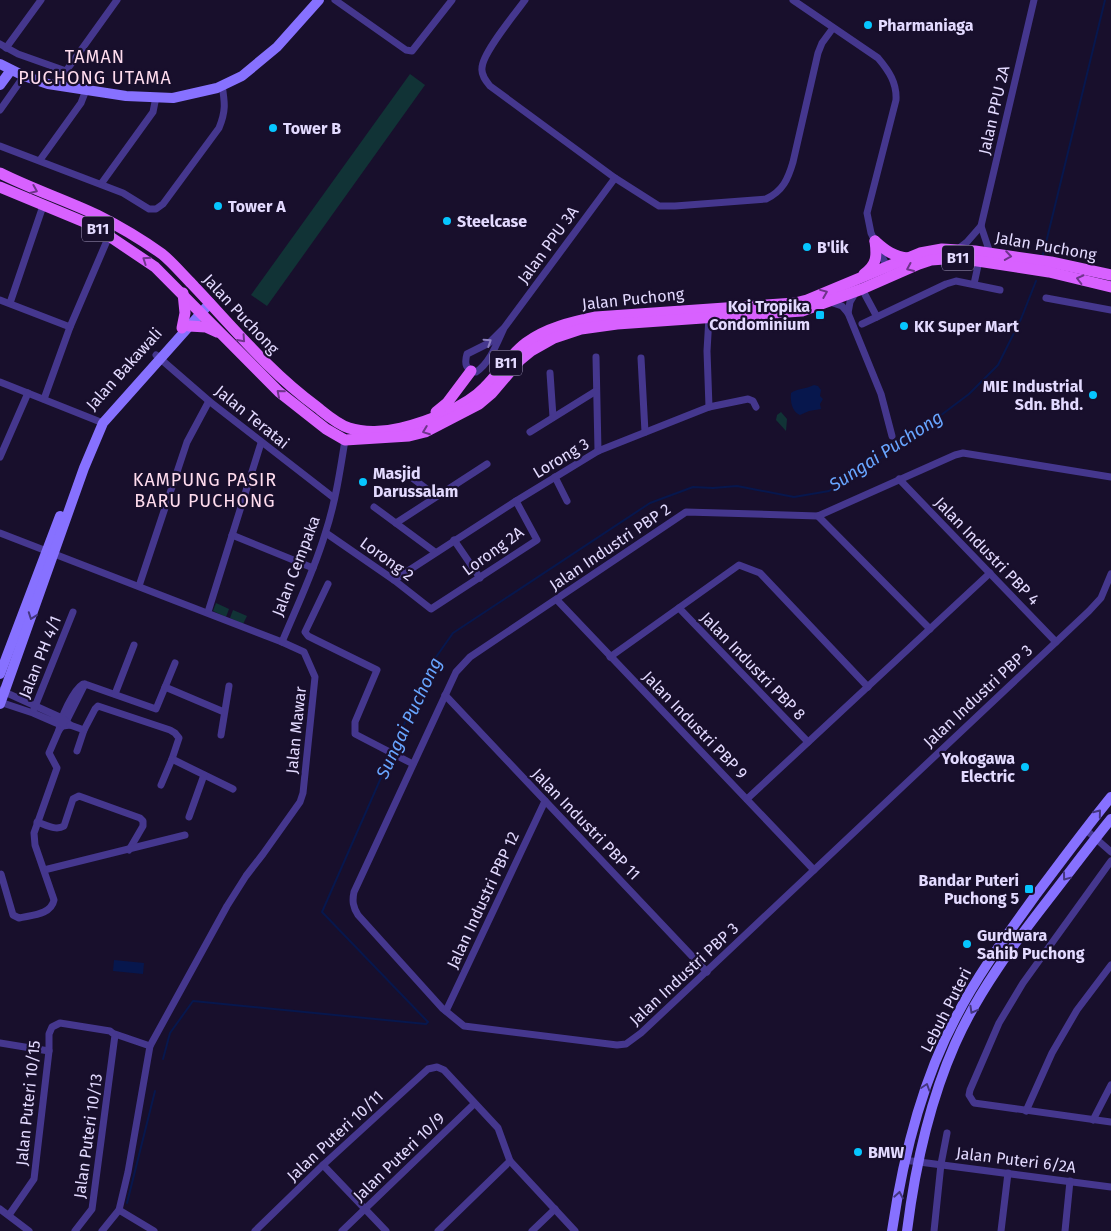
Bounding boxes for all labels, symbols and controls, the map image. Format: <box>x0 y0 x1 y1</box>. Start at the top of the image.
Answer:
place label: Pharmaniaga <box>878 16 974 35</box>
marker: Pharmaniaga <box>862 19 874 31</box>
district label: TAMAN PUCHONG UTAMA <box>18 46 172 89</box>
street label: Jalan PPU 2A <box>975 63 1014 156</box>
place label: Tower B <box>283 119 341 138</box>
marker: Tower B <box>267 122 279 134</box>
one-way arrow <box>29 183 38 194</box>
place label: Tower A <box>228 197 286 216</box>
marker: Tower A <box>212 200 224 212</box>
street label: Jalan PPU 3A <box>514 202 583 287</box>
place label: Steelcase <box>457 212 527 231</box>
marker: Steelcase <box>441 215 453 227</box>
road number: B11 <box>82 216 114 242</box>
street label: Jalan Puchong <box>994 228 1099 264</box>
place label: B'lik <box>817 238 849 257</box>
marker: B'lik <box>801 241 813 253</box>
road number: B11 <box>942 246 974 270</box>
one-way arrow <box>1003 250 1012 260</box>
one-way arrow <box>142 257 152 266</box>
one-way arrow <box>906 261 915 272</box>
street label: Jalan Puchong <box>199 270 283 358</box>
one-way arrow <box>1076 274 1085 285</box>
street label: Jalan Puchong <box>581 284 686 314</box>
one-way arrow <box>819 289 828 299</box>
place label: Koi Tropika Condominium <box>709 297 810 334</box>
marker: Koi Tropika Condominium <box>814 309 826 321</box>
place label: KK Super Mart <box>914 317 1020 336</box>
marker: KK Super Mart <box>898 320 910 332</box>
street label: Jalan Bakawali <box>82 324 166 414</box>
one-way arrow <box>236 334 245 343</box>
one-way arrow <box>482 339 492 348</box>
road number: B11 <box>490 350 522 376</box>
place label: MIE Industrial Sdn. Bhd. <box>983 377 1083 414</box>
street label: Jalan Teratai <box>211 381 293 453</box>
one-way arrow <box>277 389 286 398</box>
marker: MIE Industrial Sdn. Bhd. <box>1087 389 1099 401</box>
water label: Sungai Puchong <box>824 406 947 497</box>
one-way arrow <box>422 424 431 435</box>
street label: Lorong 3 <box>530 434 592 482</box>
place label: Masjid Darussalam <box>373 464 458 501</box>
district label: KAMPUNG PASIR BARU PUCHONG <box>133 469 277 512</box>
marker: Masjid Darussalam <box>357 476 369 488</box>
street label: Jalan Industri PBP 4 <box>931 493 1044 609</box>
street label: Jalan Industri PBP 2 <box>546 499 674 595</box>
street label: Jalan Cempaka <box>268 513 324 619</box>
street label: Lorong 2A <box>459 522 528 580</box>
street label: Lorong 2 <box>356 533 418 585</box>
street label: Jalan Industri PBP 8 <box>697 608 810 724</box>
one-way arrow <box>28 611 38 620</box>
street label: Jalan PH 4/1 <box>15 613 65 701</box>
street label: Jalan Industri PBP 3 <box>920 641 1036 751</box>
water label: Sungai Puchong <box>371 654 447 783</box>
street label: Jalan Industri PBP 9 <box>639 667 751 783</box>
street label: Jalan Mawar <box>282 685 310 775</box>
place label: Yokogawa Electric <box>941 749 1015 786</box>
marker: Yokogawa Electric <box>1019 761 1031 773</box>
street label: Jalan Industri PBP 11 <box>528 764 644 884</box>
one-way arrow <box>1092 810 1100 819</box>
street label: Jalan Industri PBP 12 <box>443 828 523 971</box>
place label: Bandar Puteri Puchong 5 <box>919 871 1019 908</box>
one-way arrow <box>1063 871 1071 880</box>
marker: Bandar Puteri Puchong 5 <box>1023 883 1035 895</box>
street label: Jalan Industri PBP 3 <box>626 919 742 1029</box>
place label: Gurdwara Sahib Puchong <box>977 926 1085 963</box>
marker: Gurdwara Sahib Puchong <box>961 938 973 950</box>
street label: Lebuh Puteri <box>917 965 975 1055</box>
one-way arrow <box>969 1005 979 1014</box>
street label: Jalan Puteri 10/15 <box>12 1039 44 1167</box>
street label: Jalan Puteri 10/13 <box>70 1072 106 1200</box>
one-way arrow <box>920 1083 930 1092</box>
street label: Jalan Puteri 10/11 <box>283 1087 387 1185</box>
street label: Jalan Puteri 10/9 <box>349 1109 449 1205</box>
place label: BMW <box>868 1143 904 1162</box>
street label: Jalan Puteri 6/2A <box>955 1143 1078 1177</box>
marker: BMW <box>852 1146 864 1158</box>
one-way arrow <box>893 1191 903 1200</box>

